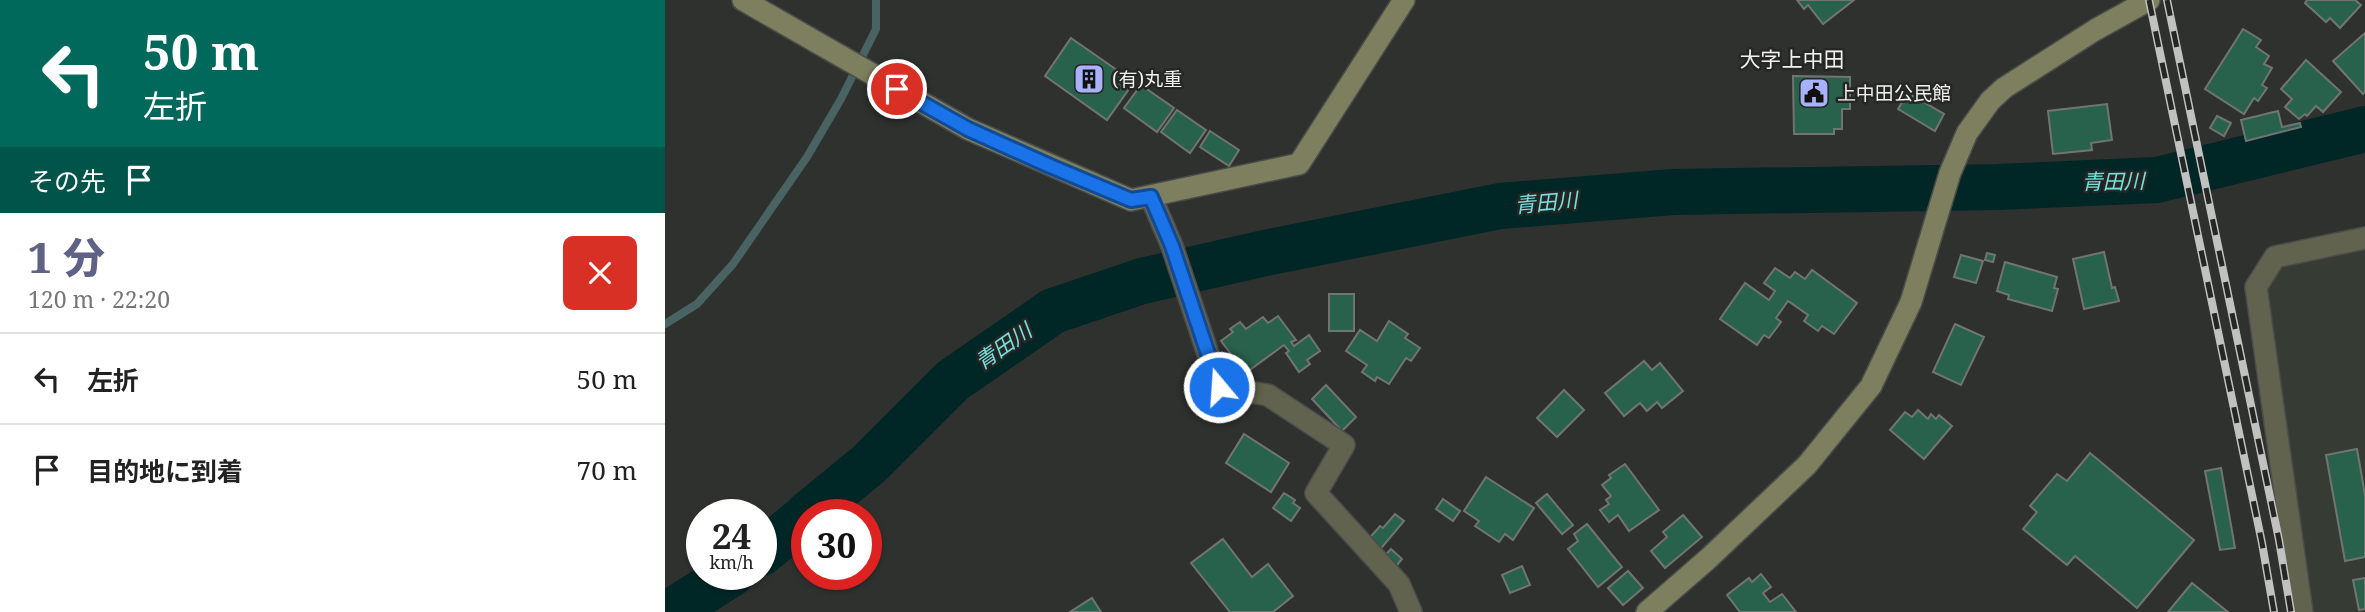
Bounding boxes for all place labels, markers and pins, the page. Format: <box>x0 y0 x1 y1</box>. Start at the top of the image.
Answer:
pin <box>867 59 927 119</box>
building icon: (有)丸重 <box>1072 62 1106 96</box>
place label: (有)丸重 <box>1112 66 1182 92</box>
public building icon: 上中田公民館 <box>1797 76 1831 110</box>
place label: 上中田公民館 <box>1837 80 1951 106</box>

